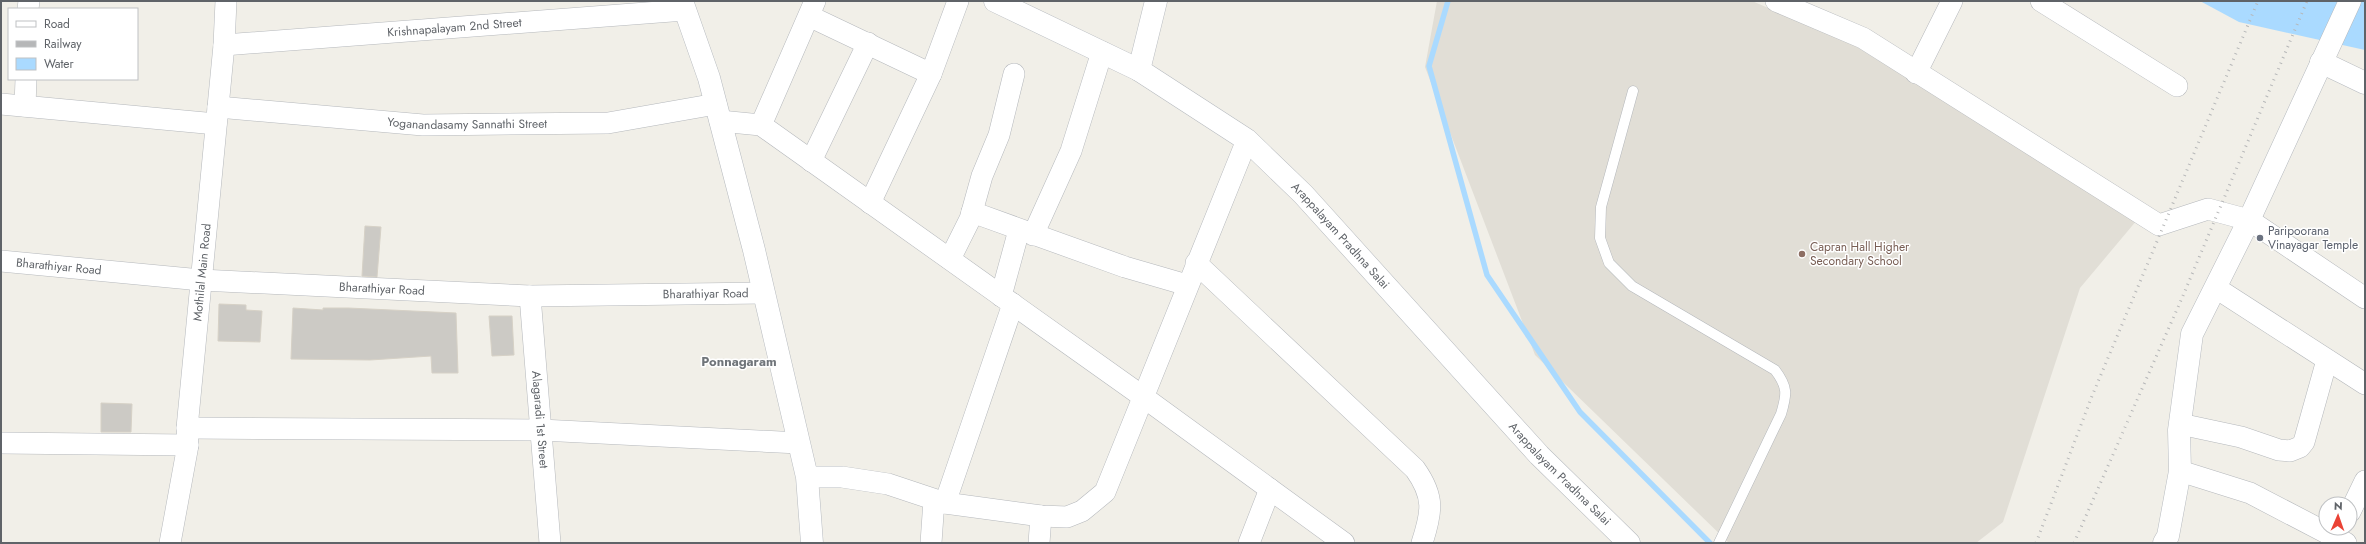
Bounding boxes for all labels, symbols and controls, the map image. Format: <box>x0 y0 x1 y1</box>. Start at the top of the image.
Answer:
legend <box>8 8 138 80</box>
street label: Krishnapalayam 2nd Street <box>386 13 522 42</box>
text: Road <box>44 15 70 33</box>
text: Railway <box>44 35 82 53</box>
text: Water <box>44 55 75 73</box>
street label: Yoganandasamy Sannathi Street <box>387 113 547 134</box>
street label: Arappalayam Pradhna Salai <box>1287 178 1394 293</box>
place label: Paripoorana Vinayagar Temple <box>2268 222 2358 254</box>
street label: Mothilal Main Road <box>188 223 216 322</box>
marker: Paripoorana Vinayagar Temple <box>2255 233 2265 243</box>
place label: Capran Hall Higher Secondary School <box>1810 238 1910 270</box>
marker: Capran Hall Higher Secondary School <box>1797 249 1807 259</box>
street label: Bharathiyar Road <box>15 253 102 279</box>
street label: Bharathiyar Road <box>339 278 425 300</box>
street label: Bharathiyar Road <box>663 284 749 303</box>
district label: Ponnagaram <box>701 352 777 371</box>
street label: Alagaradi 1st Street <box>527 370 553 469</box>
street label: Arappalayam Pradhna Salai <box>1504 418 1615 530</box>
north arrow <box>2318 496 2358 536</box>
text: N <box>2334 498 2343 514</box>

